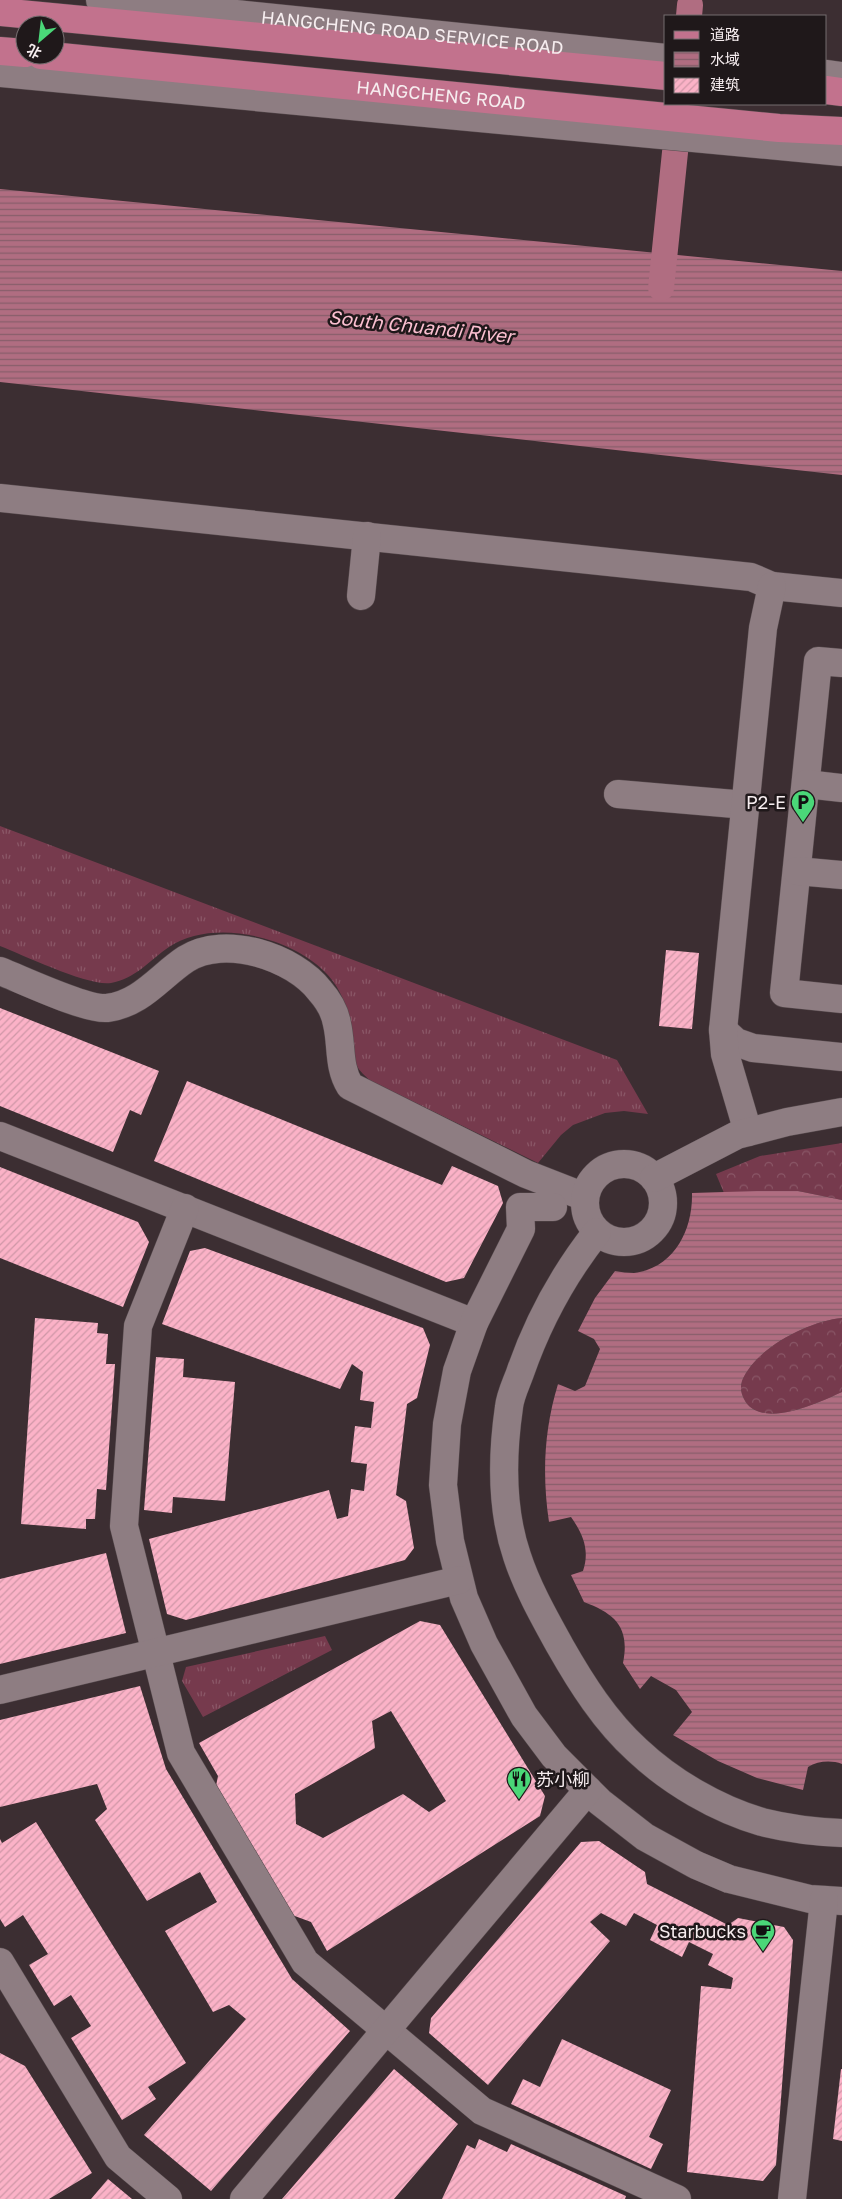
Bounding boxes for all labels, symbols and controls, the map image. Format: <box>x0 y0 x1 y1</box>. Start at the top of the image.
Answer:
street label: HANGCHENG ROAD SERVICE ROAD <box>260 6 565 58</box>
north arrow <box>15 15 65 65</box>
legend <box>664 15 827 105</box>
text: 道路 <box>710 25 740 43</box>
text: 北 <box>23 41 44 63</box>
text: 水域 <box>710 50 740 68</box>
street label: HANGCHENG ROAD <box>355 75 527 114</box>
text: 建筑 <box>710 75 740 93</box>
water label: South Chuandi River <box>327 305 517 347</box>
parking icon: P2-E <box>790 789 816 823</box>
place label: P2-E <box>746 791 786 813</box>
restaurant icon: 苏小柳 <box>506 1766 532 1800</box>
place label: 苏小柳 <box>536 1768 590 1790</box>
cafe icon: Starbucks <box>750 1918 776 1952</box>
place label: Starbucks <box>659 1920 746 1942</box>

